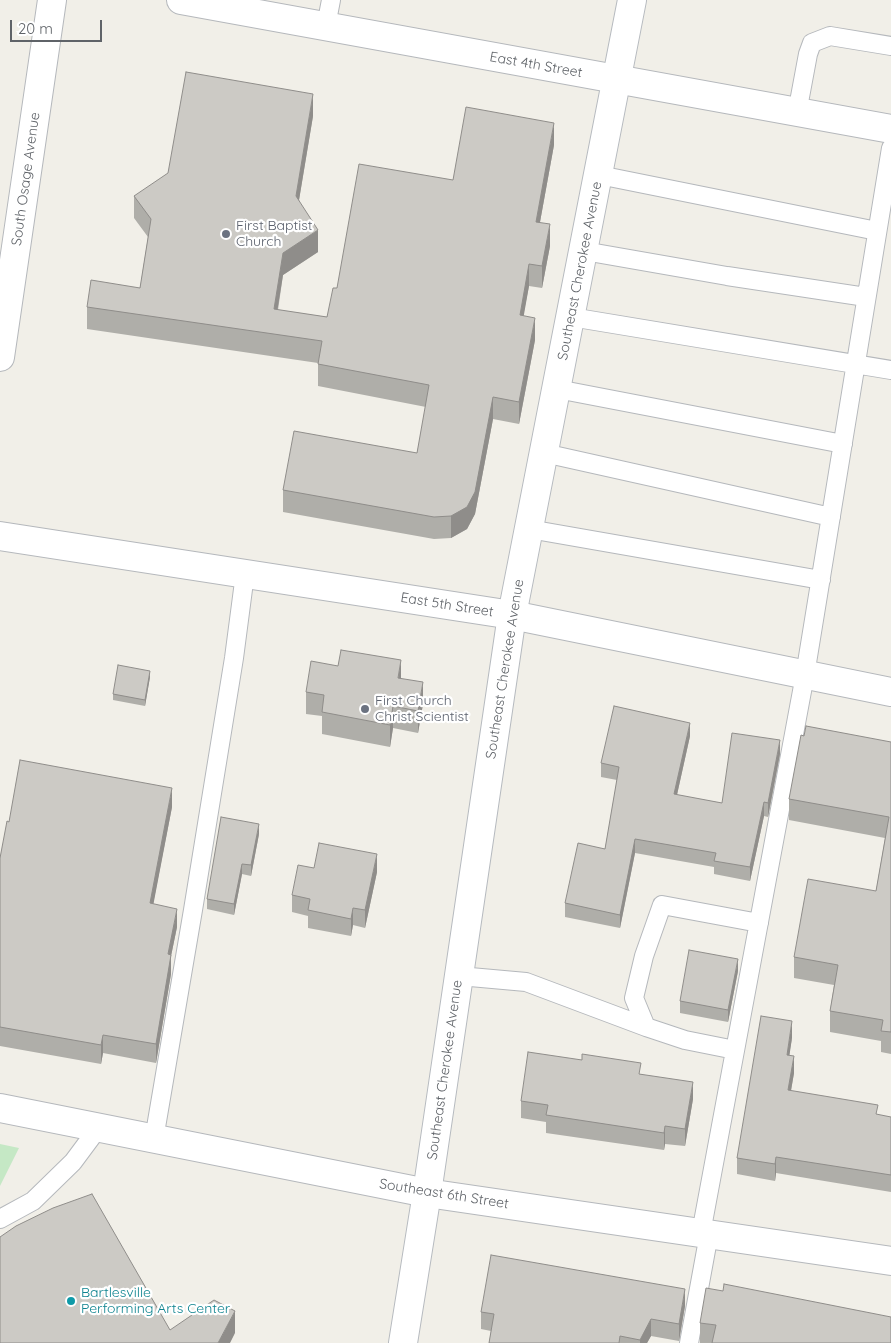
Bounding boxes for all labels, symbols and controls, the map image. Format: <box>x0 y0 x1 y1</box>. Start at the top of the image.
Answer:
scale bar <box>12 10 105 42</box>
text: 20 m <box>18 19 53 38</box>
street label: East 4th Street <box>488 49 584 81</box>
street label: South Osage Avenue <box>8 111 44 247</box>
street label: Southeast Cherokee Avenue <box>554 180 606 362</box>
place label: First Baptist Church <box>236 218 313 250</box>
marker: First Baptist Church <box>220 228 232 240</box>
street label: Southeast Cherokee Avenue <box>482 578 528 760</box>
street label: East 5th Street <box>399 589 495 621</box>
place label: First Church Christ Scientist <box>375 693 469 726</box>
marker: First Church Christ Scientist <box>359 703 371 715</box>
street label: Southeast Cherokee Avenue <box>424 979 466 1161</box>
street label: Southeast 6th Street <box>378 1175 510 1213</box>
place label: Bartlesville Performing Arts Center <box>81 1285 230 1318</box>
marker: Bartlesville Performing Arts Center <box>65 1295 77 1307</box>

